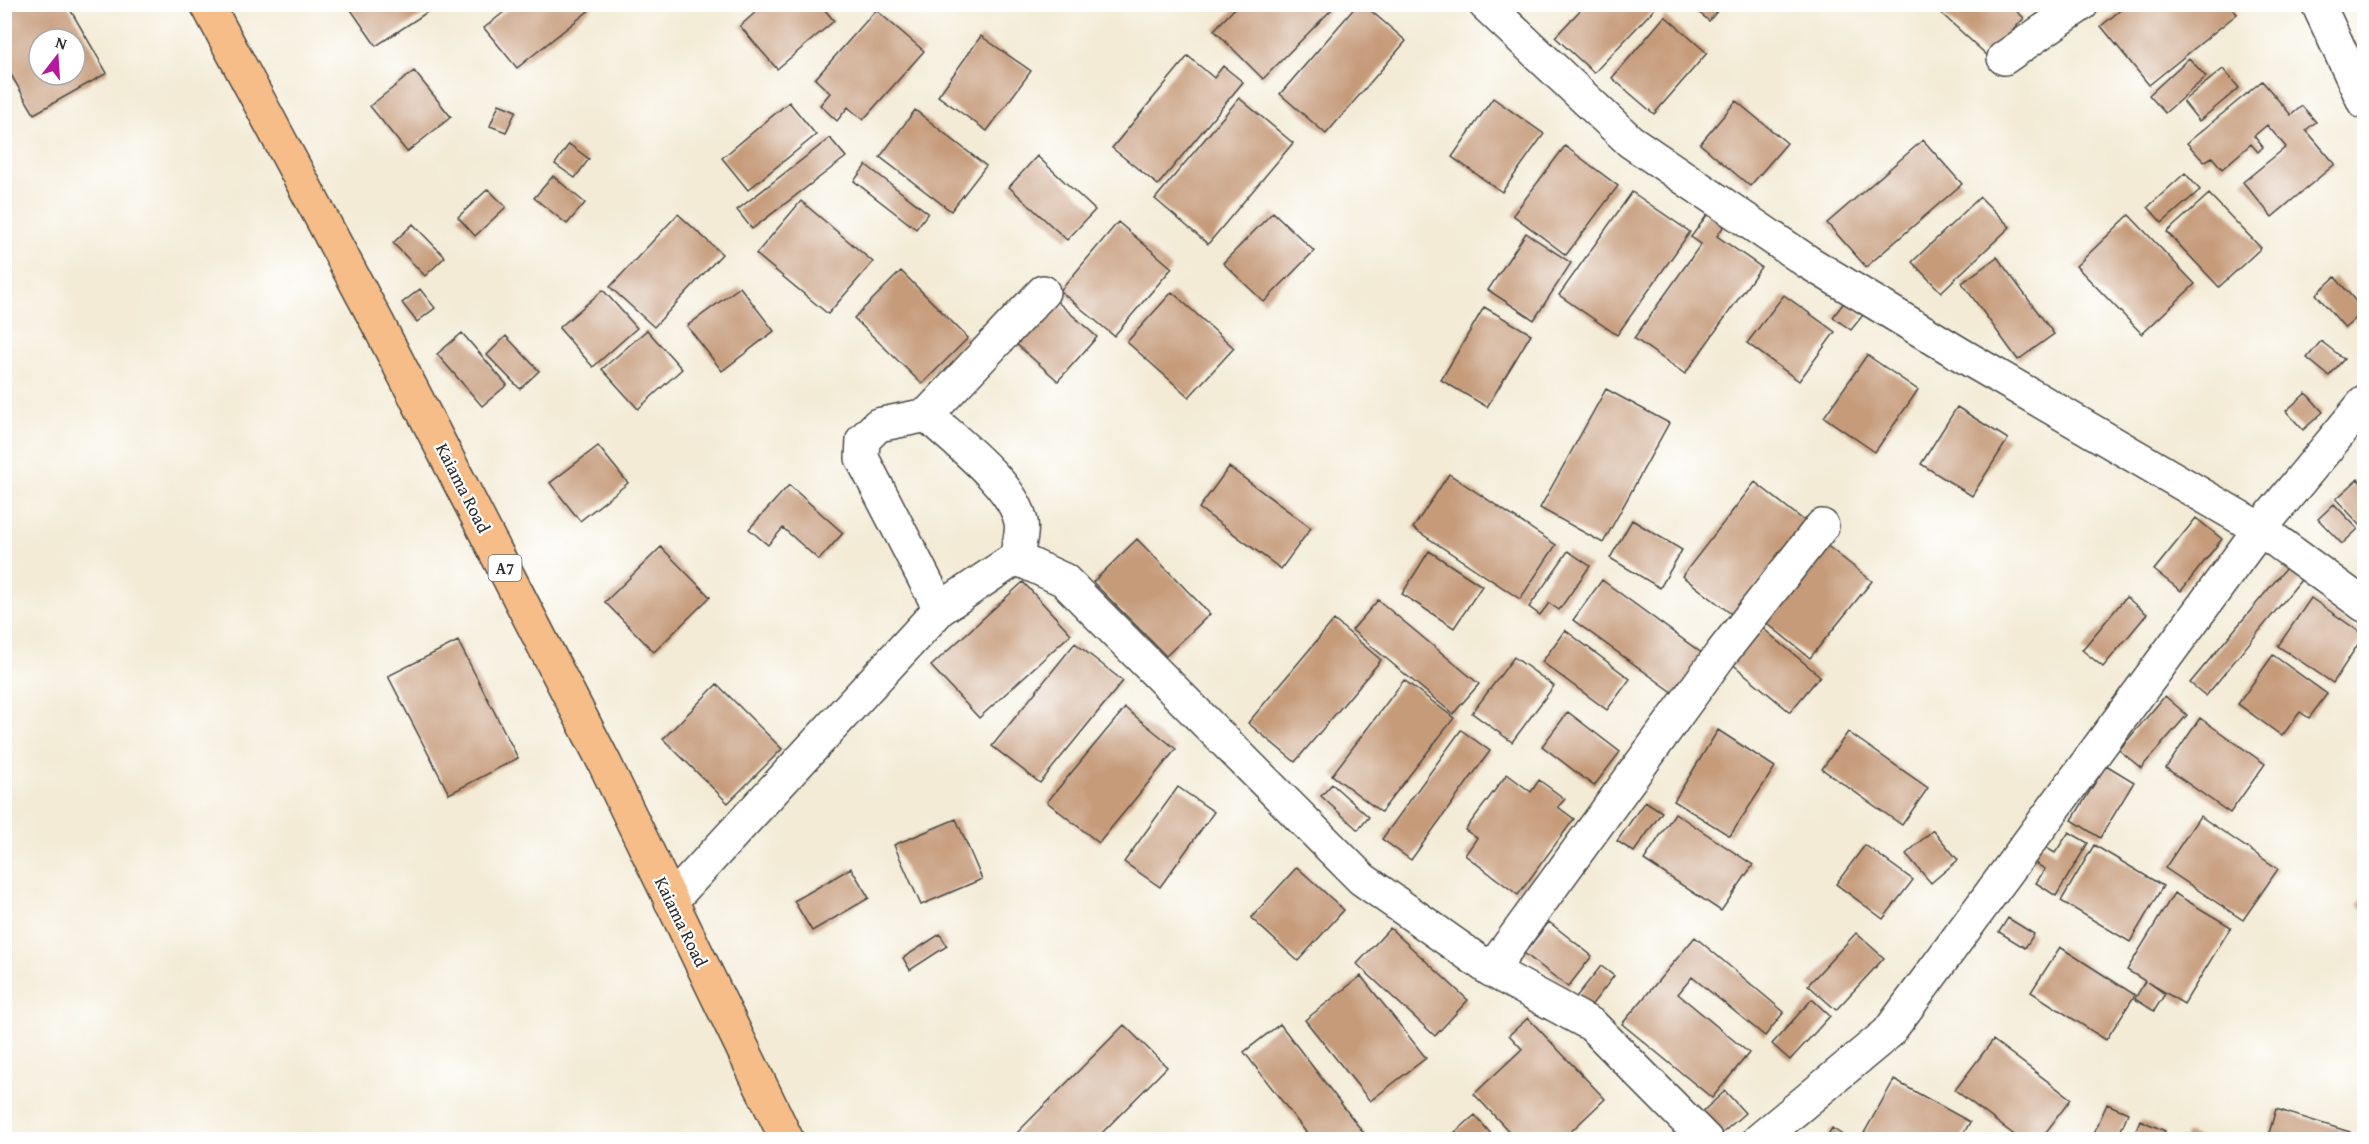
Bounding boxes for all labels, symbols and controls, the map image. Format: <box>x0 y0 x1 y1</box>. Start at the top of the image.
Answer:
north arrow <box>27 27 87 87</box>
text: N <box>53 30 70 56</box>
street label: Kaiama Road <box>429 438 498 538</box>
road number: A7 <box>488 555 522 581</box>
street label: Kaiama Road <box>648 872 715 972</box>

